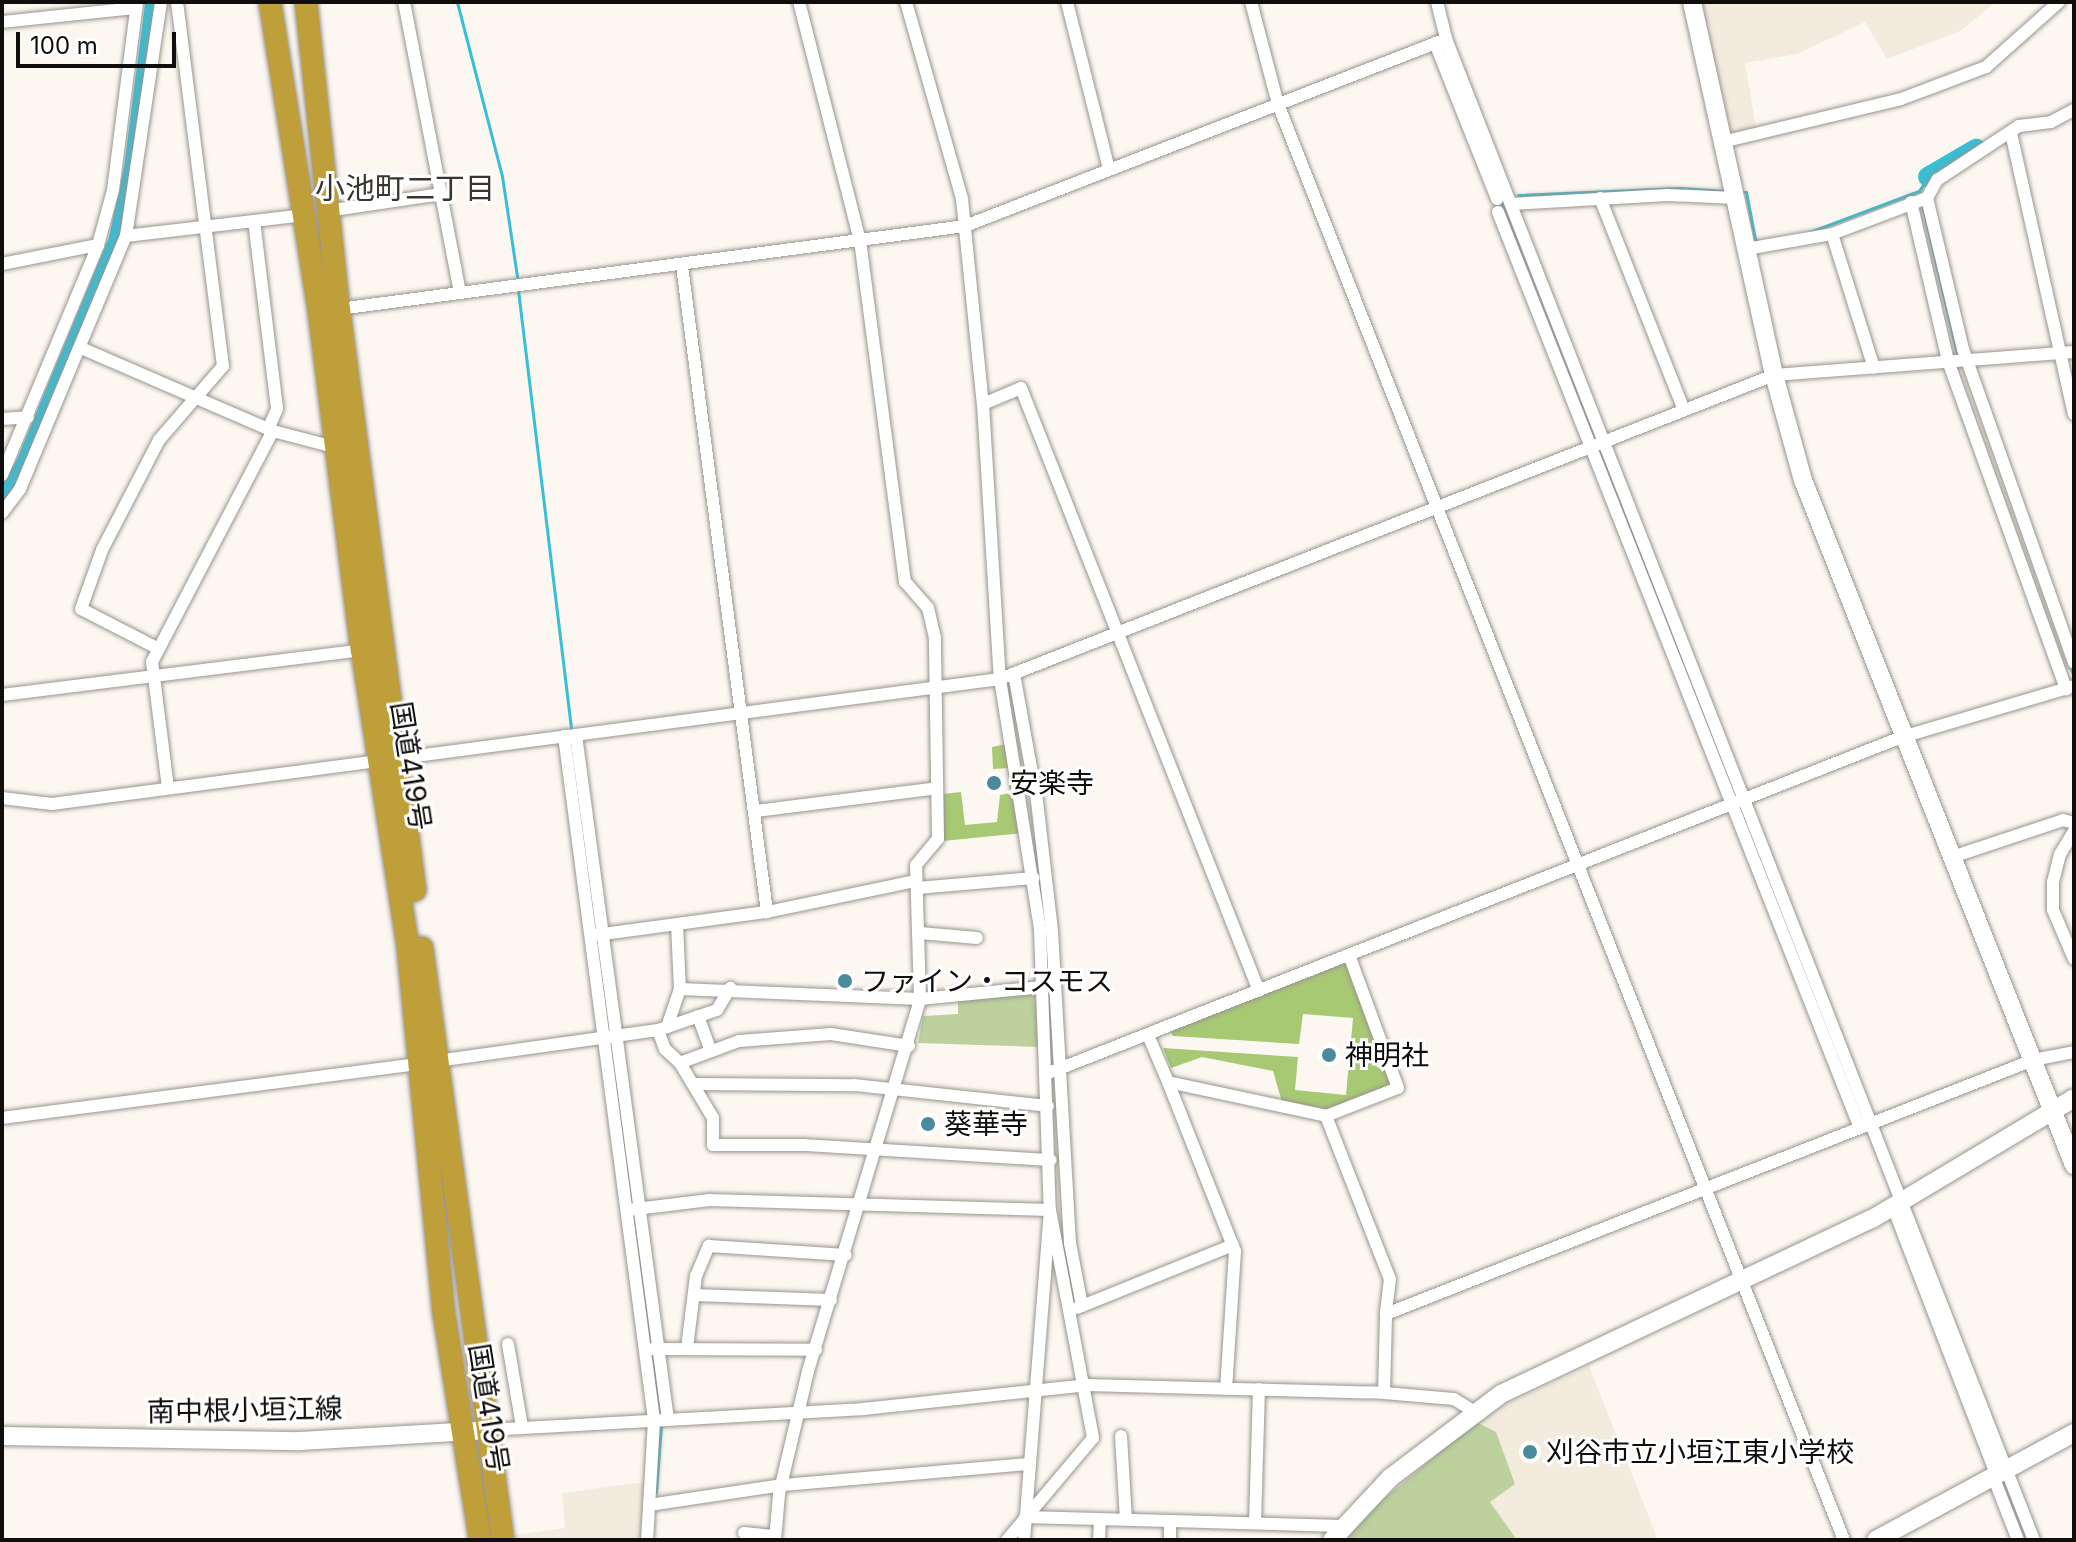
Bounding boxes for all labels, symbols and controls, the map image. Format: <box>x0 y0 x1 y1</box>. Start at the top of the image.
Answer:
scale bar <box>20 16 180 66</box>
text: 100 m <box>30 31 98 60</box>
district label: 小池町二丁目 <box>315 170 495 206</box>
street label: 国道419号 <box>384 699 438 833</box>
place label: 安楽寺 <box>1010 766 1094 800</box>
marker: 安楽寺 <box>985 774 1003 792</box>
place label: ファイン・コスモス <box>861 964 1113 998</box>
marker: ファイン・コスモス <box>836 972 854 990</box>
place label: 神明社 <box>1345 1038 1429 1072</box>
marker: 神明社 <box>1320 1046 1338 1064</box>
place label: 葵華寺 <box>944 1107 1028 1141</box>
marker: 葵華寺 <box>919 1115 937 1133</box>
street label: 国道419号 <box>462 1341 516 1475</box>
street label: 南中根小垣江線 <box>147 1391 343 1429</box>
place label: 刈谷市立小垣江東小学校 <box>1546 1435 1854 1469</box>
marker: 刈谷市立小垣江東小学校 <box>1521 1443 1539 1461</box>

